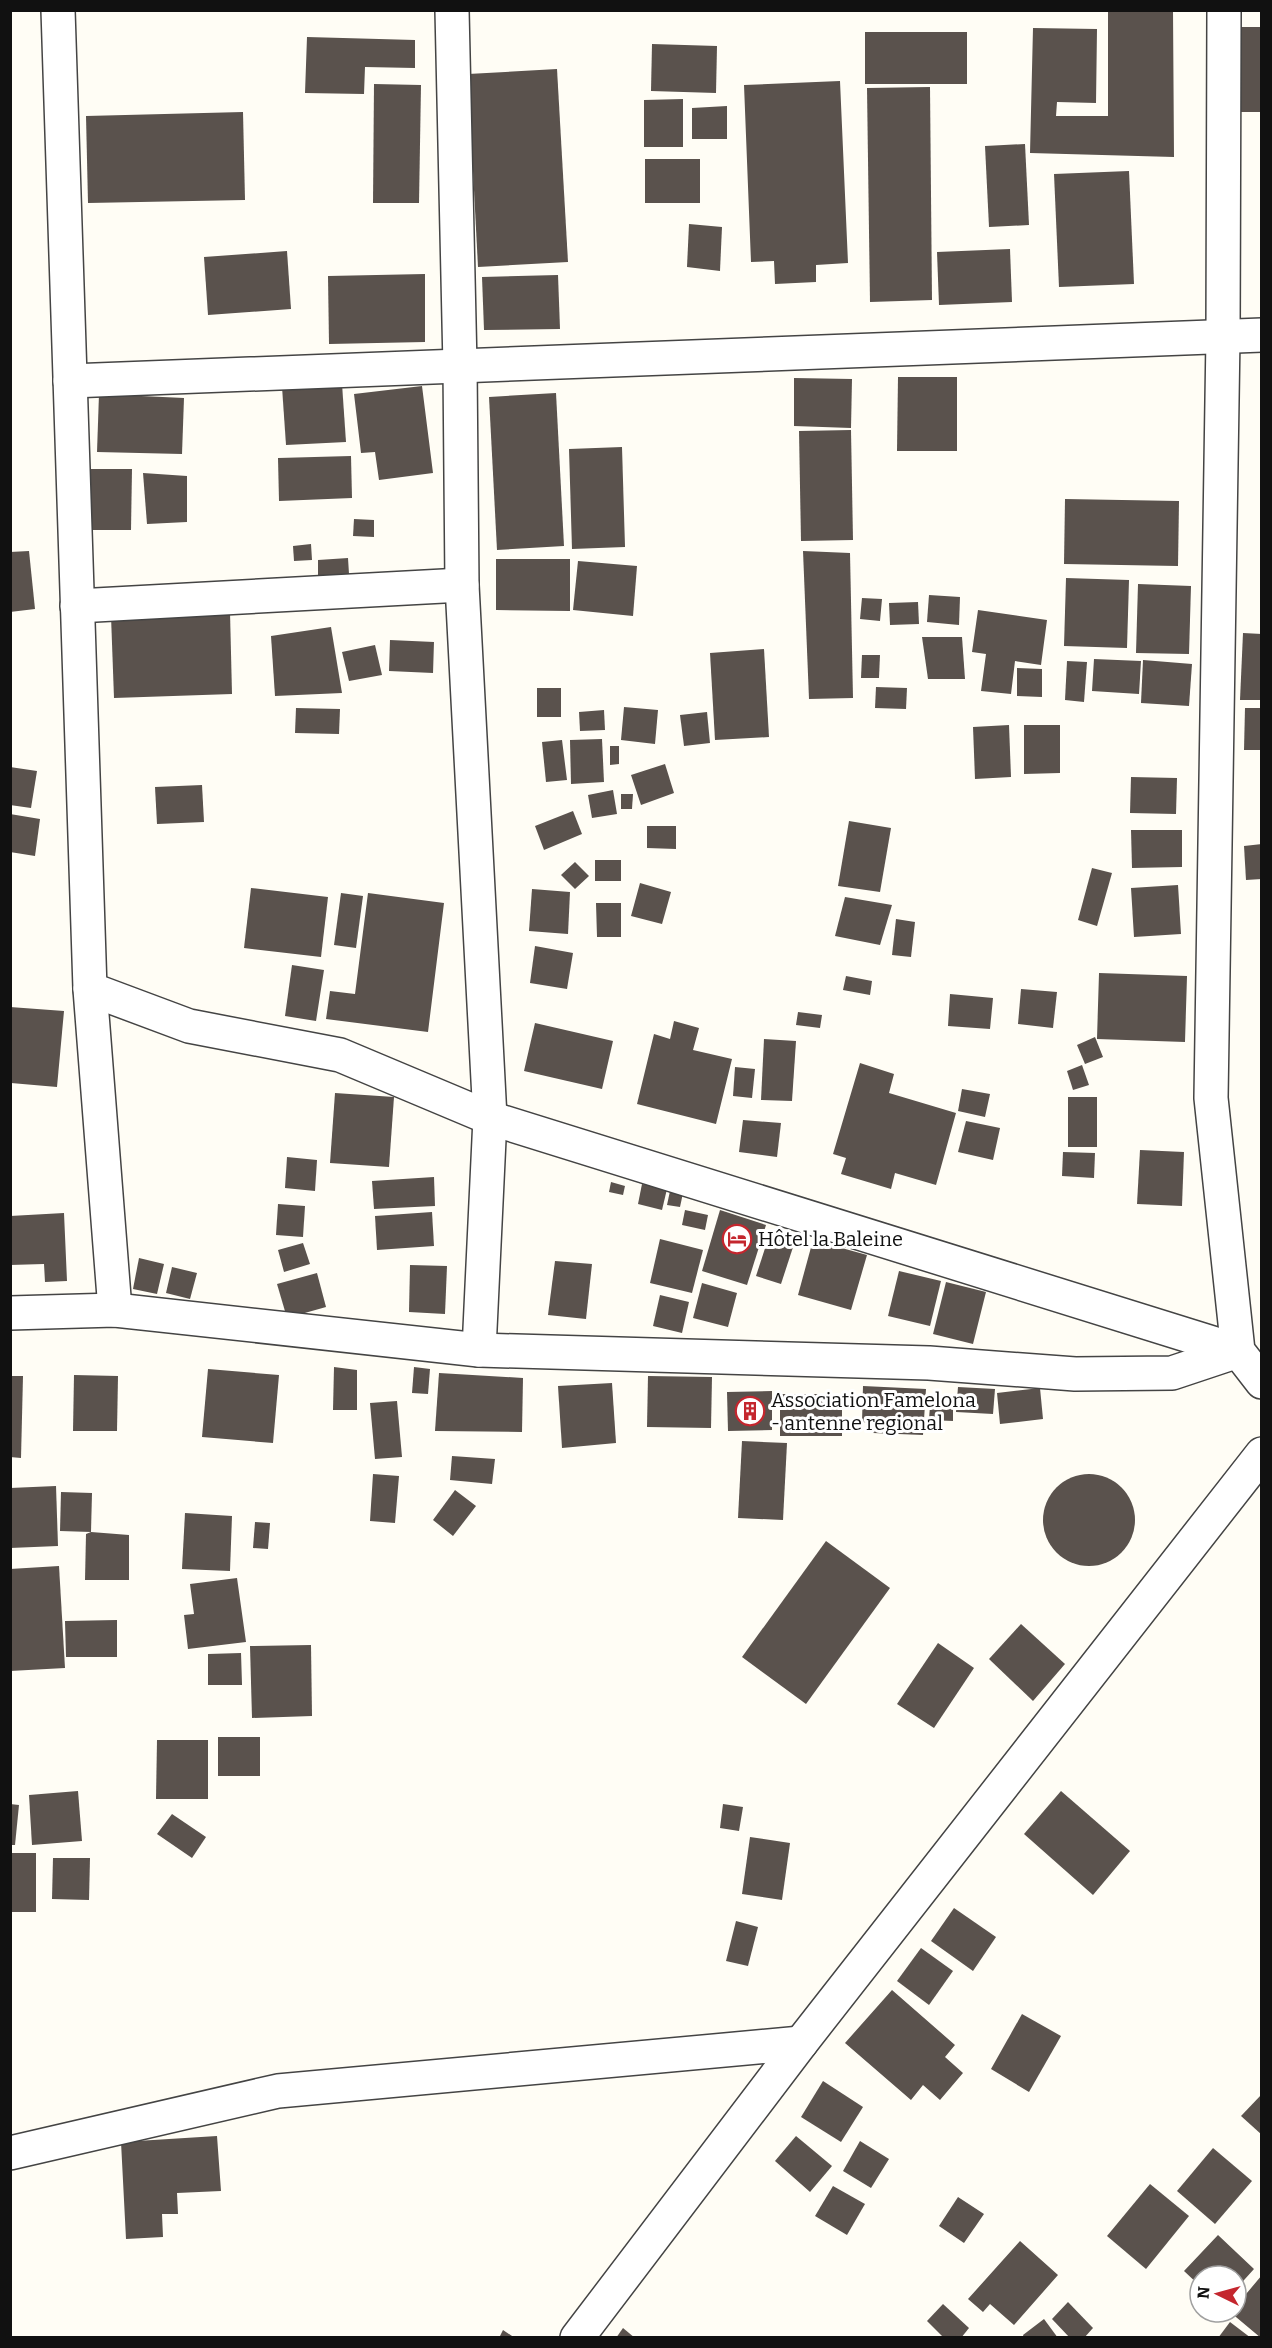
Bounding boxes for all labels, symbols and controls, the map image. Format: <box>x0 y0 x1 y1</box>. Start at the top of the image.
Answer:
hotel icon: Hôtel la Baleine <box>721 1223 753 1255</box>
place label: Hôtel la Baleine <box>758 1227 903 1251</box>
place label: Association Famelona - antenne regional <box>771 1388 976 1435</box>
building icon: Association Famelona - antenne regional <box>734 1395 766 1427</box>
north arrow <box>1188 2264 1248 2324</box>
text: N <box>1194 2286 1214 2300</box>

